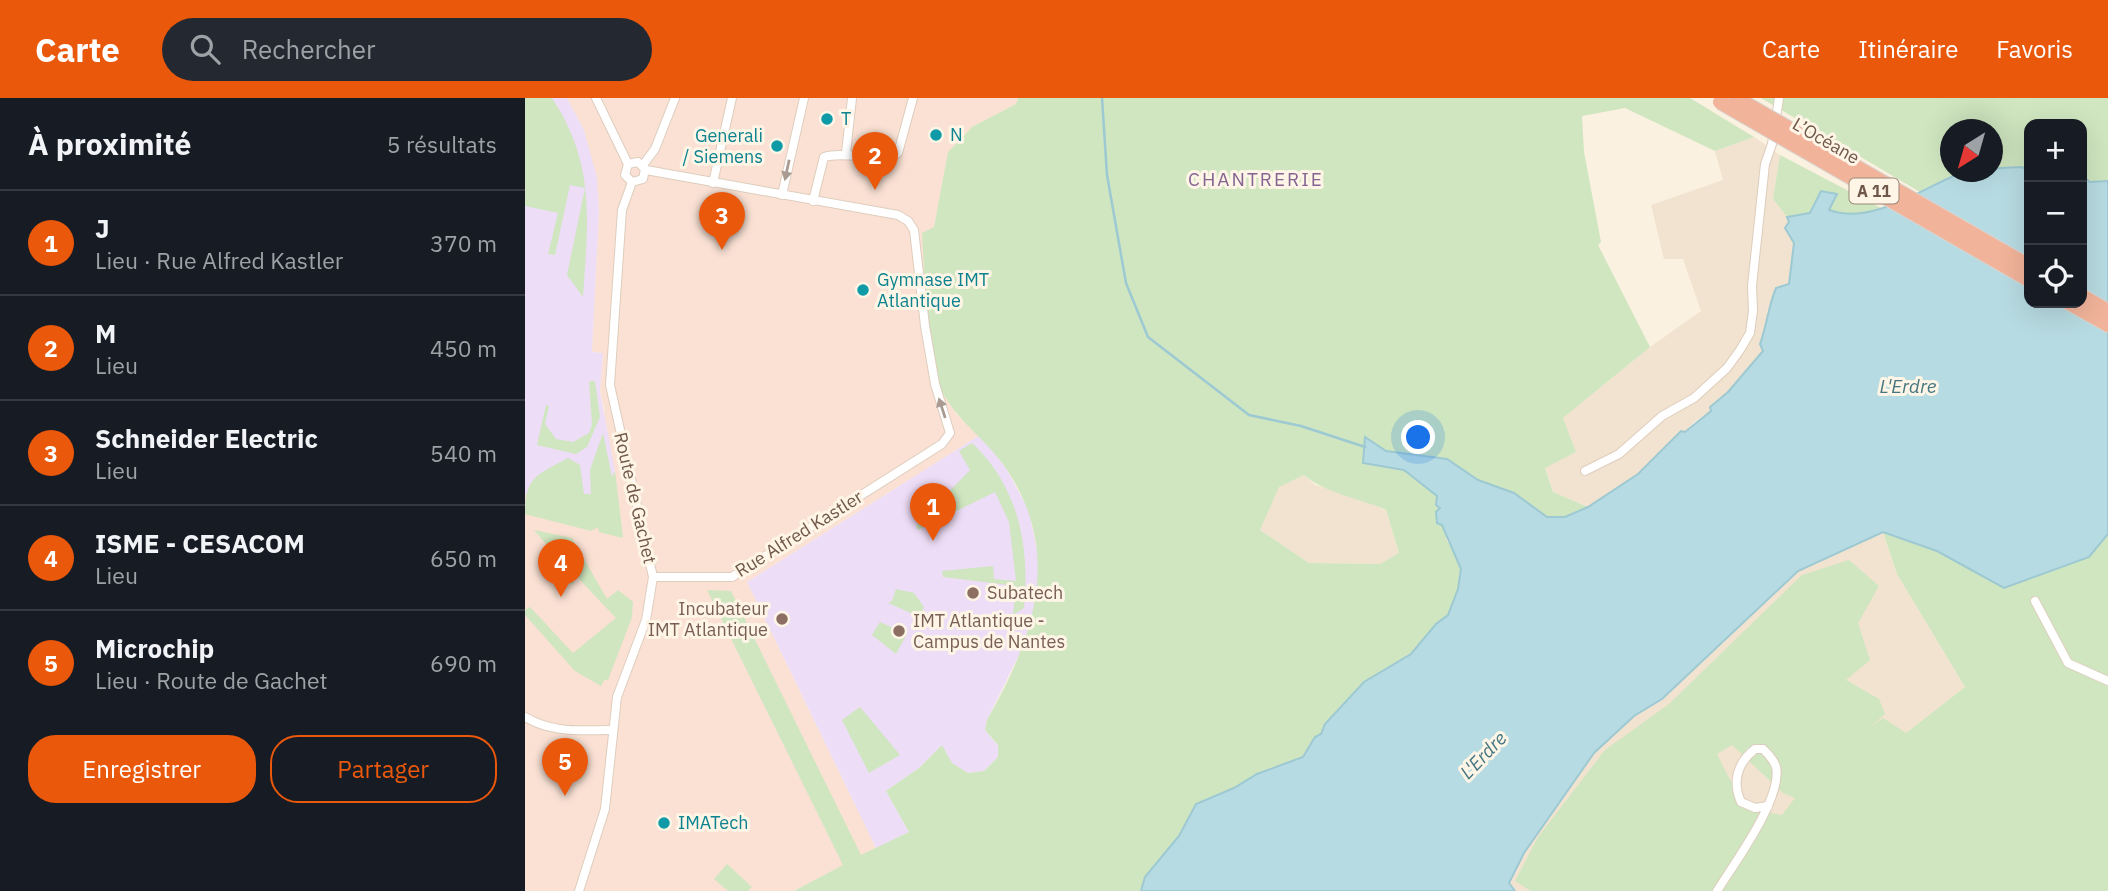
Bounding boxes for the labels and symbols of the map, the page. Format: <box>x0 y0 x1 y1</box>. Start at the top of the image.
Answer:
place label: T <box>841 107 851 130</box>
marker: T <box>819 111 835 127</box>
street label: L’Océane <box>1789 112 1864 169</box>
north arrow <box>1940 119 2003 182</box>
place label: N <box>950 123 963 146</box>
place label: Generali / Siemens <box>682 124 763 168</box>
marker: N <box>928 127 944 143</box>
pin: 2 <box>852 132 898 190</box>
marker: Generali / Siemens <box>769 138 785 154</box>
one-way arrow <box>781 159 792 181</box>
district label: CHANTRERIE <box>1188 167 1324 191</box>
road number: A 11 <box>1849 178 1899 204</box>
pin: 3 <box>699 192 745 250</box>
place label: Gymnase IMT Atlantique <box>877 268 989 312</box>
marker: Gymnase IMT Atlantique <box>855 282 871 298</box>
water label: L'Erdre <box>1880 374 1937 398</box>
one-way arrow <box>936 397 947 418</box>
your location <box>1401 420 1435 454</box>
street label: Route de Gachet <box>609 430 662 566</box>
pin: 1 <box>910 483 956 541</box>
street label: Rue Alfred Kastler <box>731 485 867 582</box>
pin: 4 <box>538 539 584 597</box>
place label: Subatech <box>987 581 1063 604</box>
marker: Subatech <box>965 585 981 601</box>
place label: Incubateur IMT Atlantique <box>648 597 768 641</box>
place label: IMT Atlantique - Campus de Nantes <box>913 609 1065 653</box>
marker: Incubateur IMT Atlantique <box>774 611 790 627</box>
marker: IMT Atlantique - Campus de Nantes <box>891 623 907 639</box>
water label: L'Erdre <box>1455 726 1512 784</box>
pin: 5 <box>542 738 588 796</box>
place label: IMATech <box>678 811 748 834</box>
marker: IMATech <box>656 815 672 831</box>

